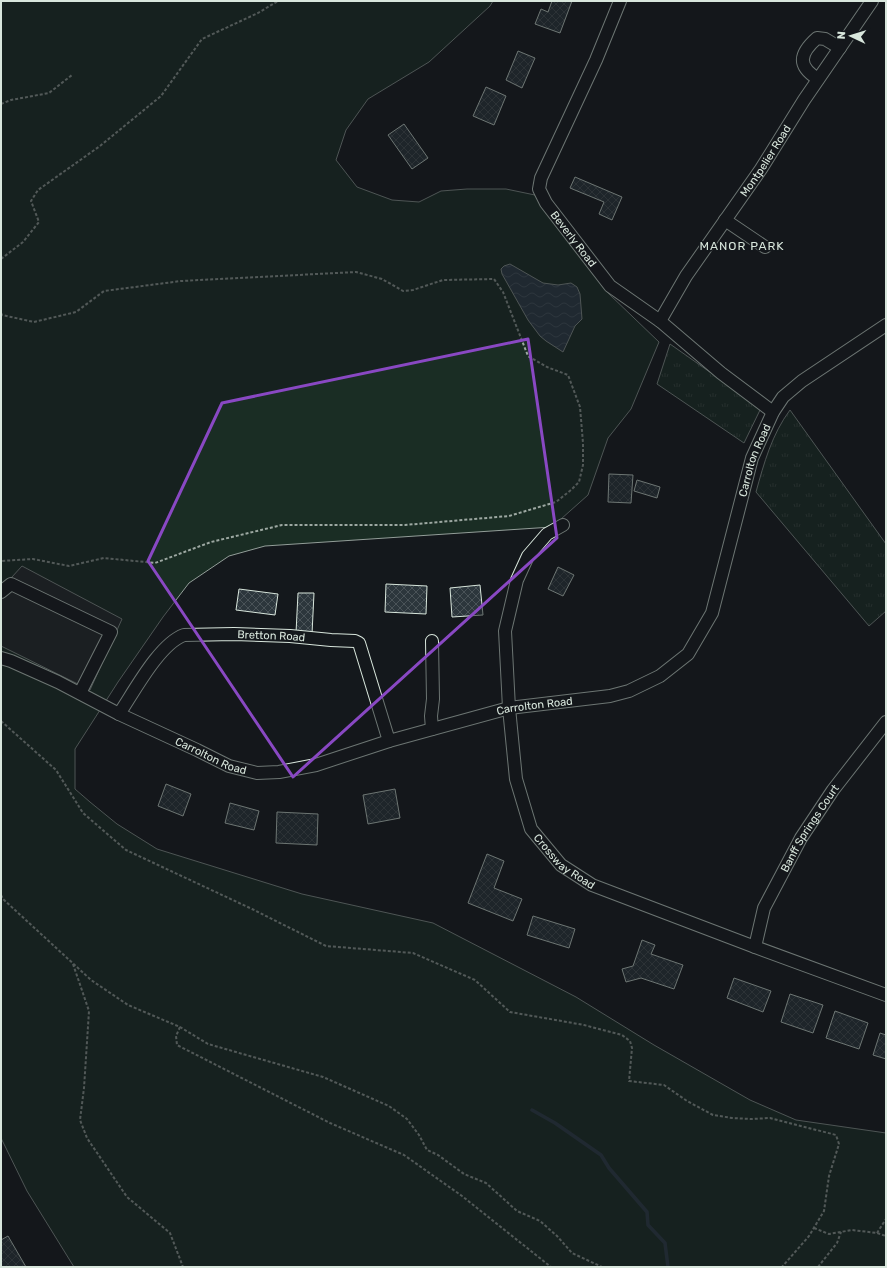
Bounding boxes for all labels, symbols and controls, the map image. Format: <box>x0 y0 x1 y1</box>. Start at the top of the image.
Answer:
north arrow <box>831 16 871 56</box>
text: N <box>835 31 848 40</box>
street label: Montpelier Road <box>738 123 794 199</box>
street label: Beverly Road <box>548 209 599 270</box>
district label: MANOR PARK <box>699 239 785 253</box>
street label: Carrolton Road <box>736 422 774 498</box>
street label: Bretton Road <box>237 628 306 644</box>
street label: Carrolton Road <box>495 694 573 718</box>
street label: Carrolton Road <box>173 735 248 777</box>
street label: Banff Springs Court <box>778 781 842 874</box>
street label: Crossway Road <box>531 831 597 892</box>

